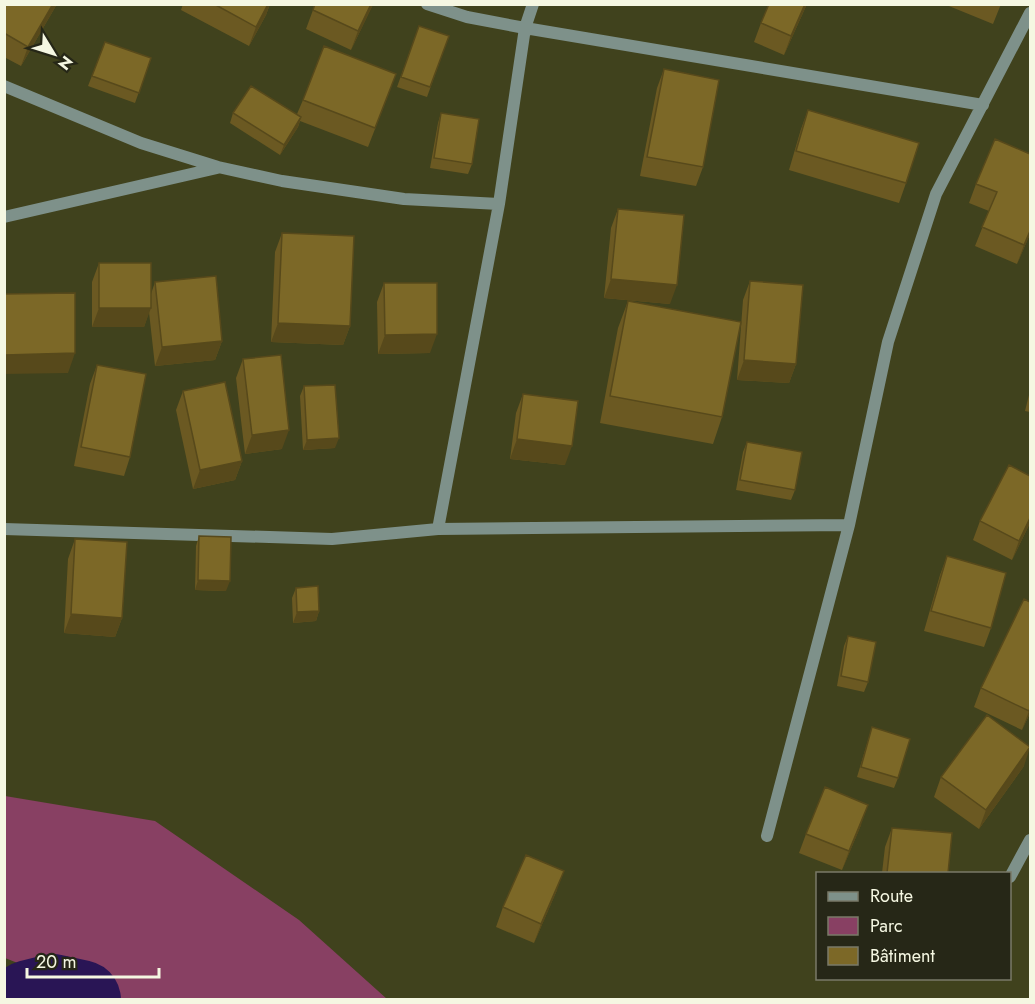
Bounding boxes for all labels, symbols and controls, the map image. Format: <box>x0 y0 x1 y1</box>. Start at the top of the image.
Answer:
north arrow <box>24 24 84 84</box>
text: N <box>52 51 78 75</box>
legend <box>816 872 1011 980</box>
text: Route <box>870 883 913 909</box>
text: Parc <box>870 913 903 939</box>
scale bar <box>27 941 159 979</box>
text: Bâtiment <box>870 943 936 969</box>
text: 20 m <box>36 949 76 975</box>

